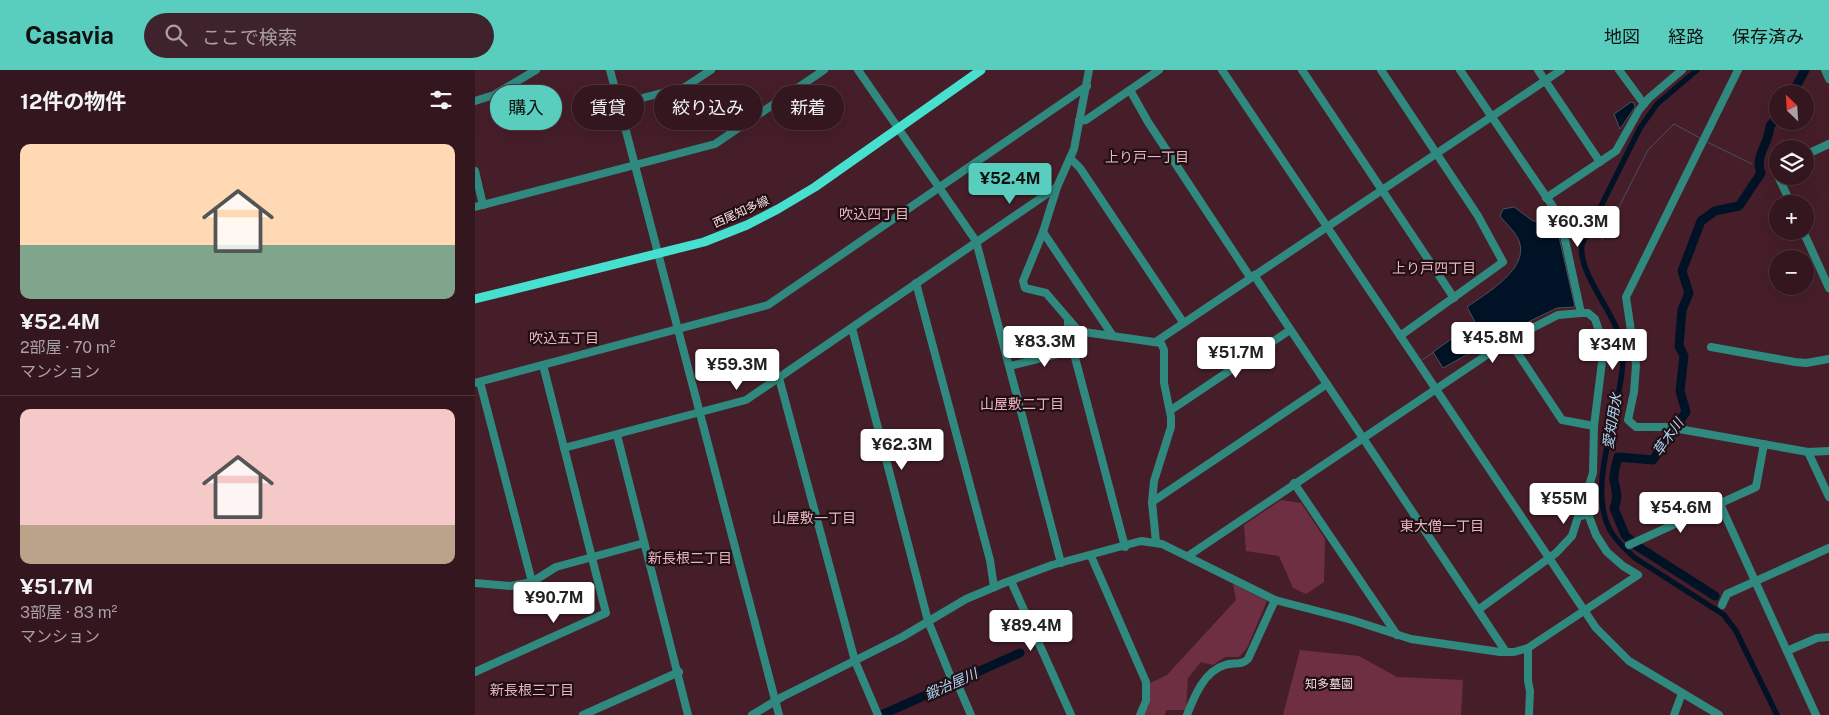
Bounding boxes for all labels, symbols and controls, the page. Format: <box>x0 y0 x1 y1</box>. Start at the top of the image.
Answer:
search box <box>144 13 494 58</box>
text: Casavia <box>25 21 114 49</box>
icon: search <box>162 21 190 49</box>
text: ここで検索 <box>202 26 297 48</box>
text: 地図 <box>1604 26 1640 47</box>
text: 経路 <box>1668 26 1704 47</box>
text: 保存済み <box>1732 26 1804 47</box>
chip: 購入 <box>490 85 562 130</box>
chip: 賃貸 <box>572 85 644 130</box>
chip: 絞り込み <box>654 85 762 130</box>
chip: 新着 <box>772 85 844 130</box>
north arrow <box>1769 85 1814 130</box>
map controls <box>1769 85 1814 295</box>
icon: filters <box>427 86 455 114</box>
text: 12件の物件 <box>20 89 126 114</box>
button: layers <box>1769 140 1814 185</box>
district label: 上り戸一丁目 <box>1105 149 1189 165</box>
pin: ¥52.4M <box>969 162 1051 205</box>
text: ¥52.4M <box>980 169 1040 188</box>
icon: home <box>193 176 283 266</box>
street label: 西尾知多線 <box>711 193 771 231</box>
button: + <box>1769 195 1814 240</box>
district label: 吹込四丁目 <box>839 206 909 222</box>
pin: ¥60.3M <box>1537 206 1619 248</box>
text: ¥60.3M <box>1547 212 1609 231</box>
button: − <box>1769 250 1814 295</box>
district label: 上り戸四丁目 <box>1392 260 1476 276</box>
text: ¥52.4M <box>20 309 100 334</box>
pin: ¥45.8M <box>1452 322 1534 364</box>
pin: ¥83.3M <box>1004 326 1086 368</box>
text: ¥45.8M <box>1462 328 1524 347</box>
pin: ¥34M <box>1583 328 1643 371</box>
district label: 吹込五丁目 <box>529 330 599 346</box>
text: ¥83.3M <box>1014 332 1076 351</box>
text: ¥34M <box>1590 335 1636 354</box>
pin: ¥51.7M <box>1195 336 1277 379</box>
text: 2部屋 · 70 m² <box>20 338 116 357</box>
text: ¥51.7M <box>1208 343 1264 362</box>
pin: ¥59.3M <box>696 348 778 391</box>
text: ¥59.3M <box>706 355 768 374</box>
text: マンション <box>20 362 100 381</box>
water label: 愛知用水 <box>1600 390 1625 450</box>
district label: 山屋敷二丁目 <box>980 396 1064 412</box>
water label: 草木川 <box>1649 414 1688 459</box>
pin: ¥62.3M <box>861 428 943 471</box>
text: ¥62.3M <box>872 435 932 454</box>
icon: home <box>193 442 283 532</box>
pin: ¥55M <box>1534 482 1594 525</box>
text: ¥55M <box>1541 489 1587 508</box>
pin: ¥54.6M <box>1640 492 1722 534</box>
text: ¥54.6M <box>1650 498 1712 517</box>
district label: 山屋敷一丁目 <box>772 510 856 526</box>
district label: 東大僧一丁目 <box>1400 518 1484 534</box>
district label: 新長根二丁目 <box>648 550 732 566</box>
text: ¥51.7M <box>20 574 93 599</box>
pin: ¥90.7M <box>513 582 595 624</box>
text: ¥90.7M <box>524 588 584 607</box>
text: 3部屋 · 83 m² <box>20 603 117 622</box>
pin: ¥89.4M <box>990 610 1072 652</box>
text: ¥89.4M <box>1000 616 1062 635</box>
text: マンション <box>20 627 100 646</box>
water label: 鍛治屋川 <box>922 664 982 703</box>
park label: 知多墓園 <box>1305 677 1353 691</box>
district label: 新長根三丁目 <box>490 682 574 698</box>

